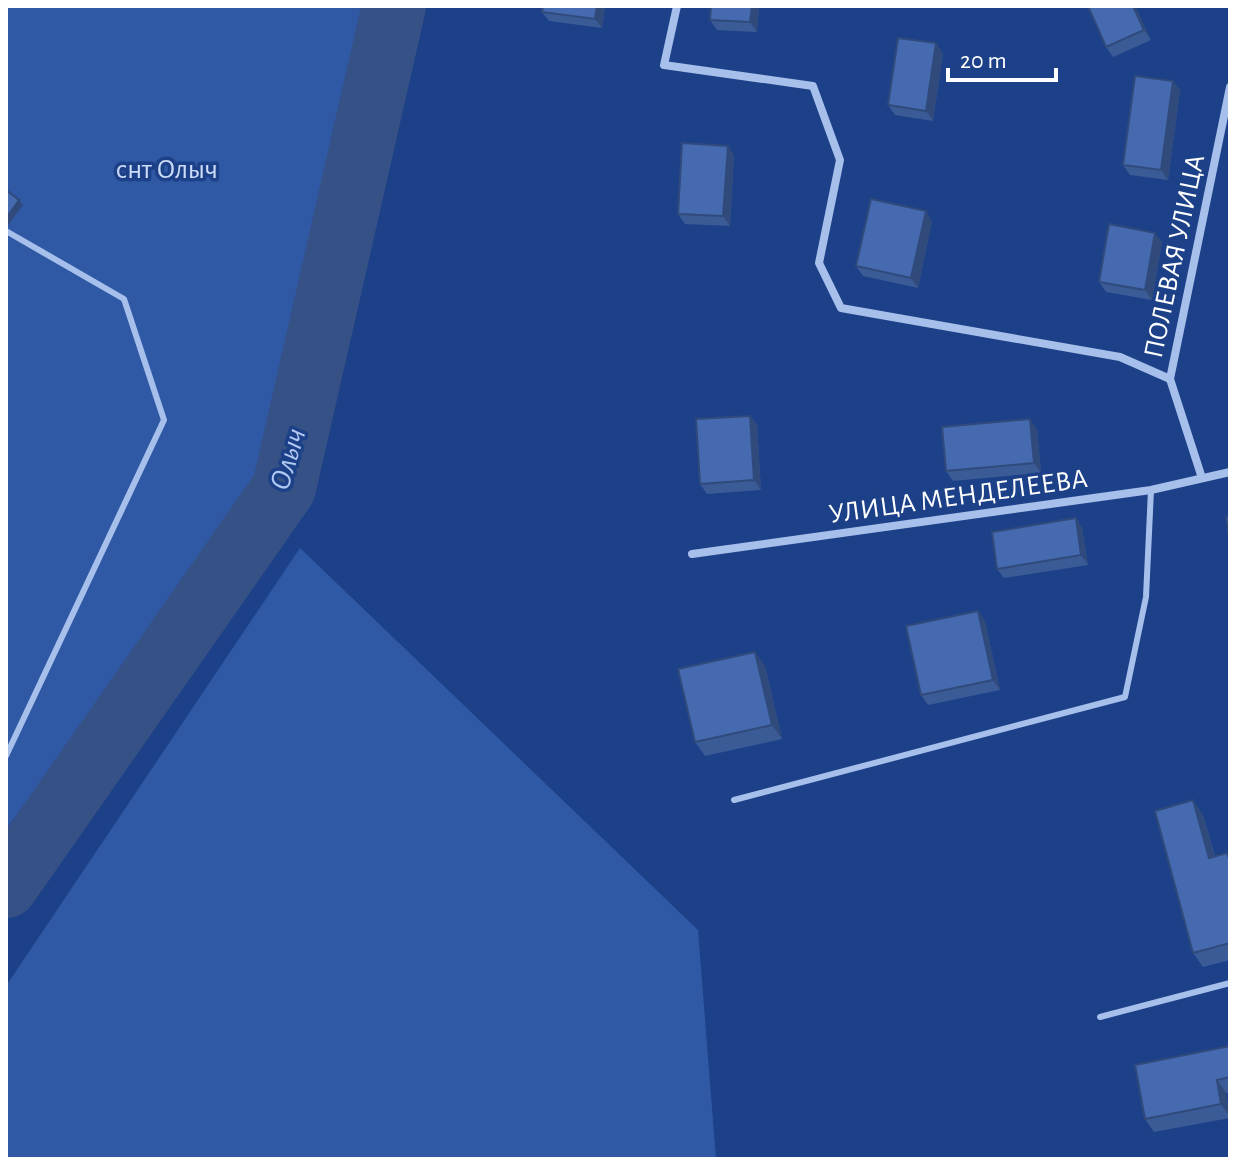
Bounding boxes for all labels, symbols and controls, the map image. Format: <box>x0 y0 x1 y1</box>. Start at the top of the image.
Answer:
scale bar <box>948 32 1056 82</box>
text: 20 m <box>960 49 1007 73</box>
street label: ПОЛЕВАЯ УЛИЦА <box>1140 152 1210 361</box>
park label: снт Олыч <box>116 156 218 184</box>
water label: Олыч <box>264 425 311 494</box>
street label: УЛИЦА МЕНДЕЛЕЕВА <box>827 465 1089 529</box>

